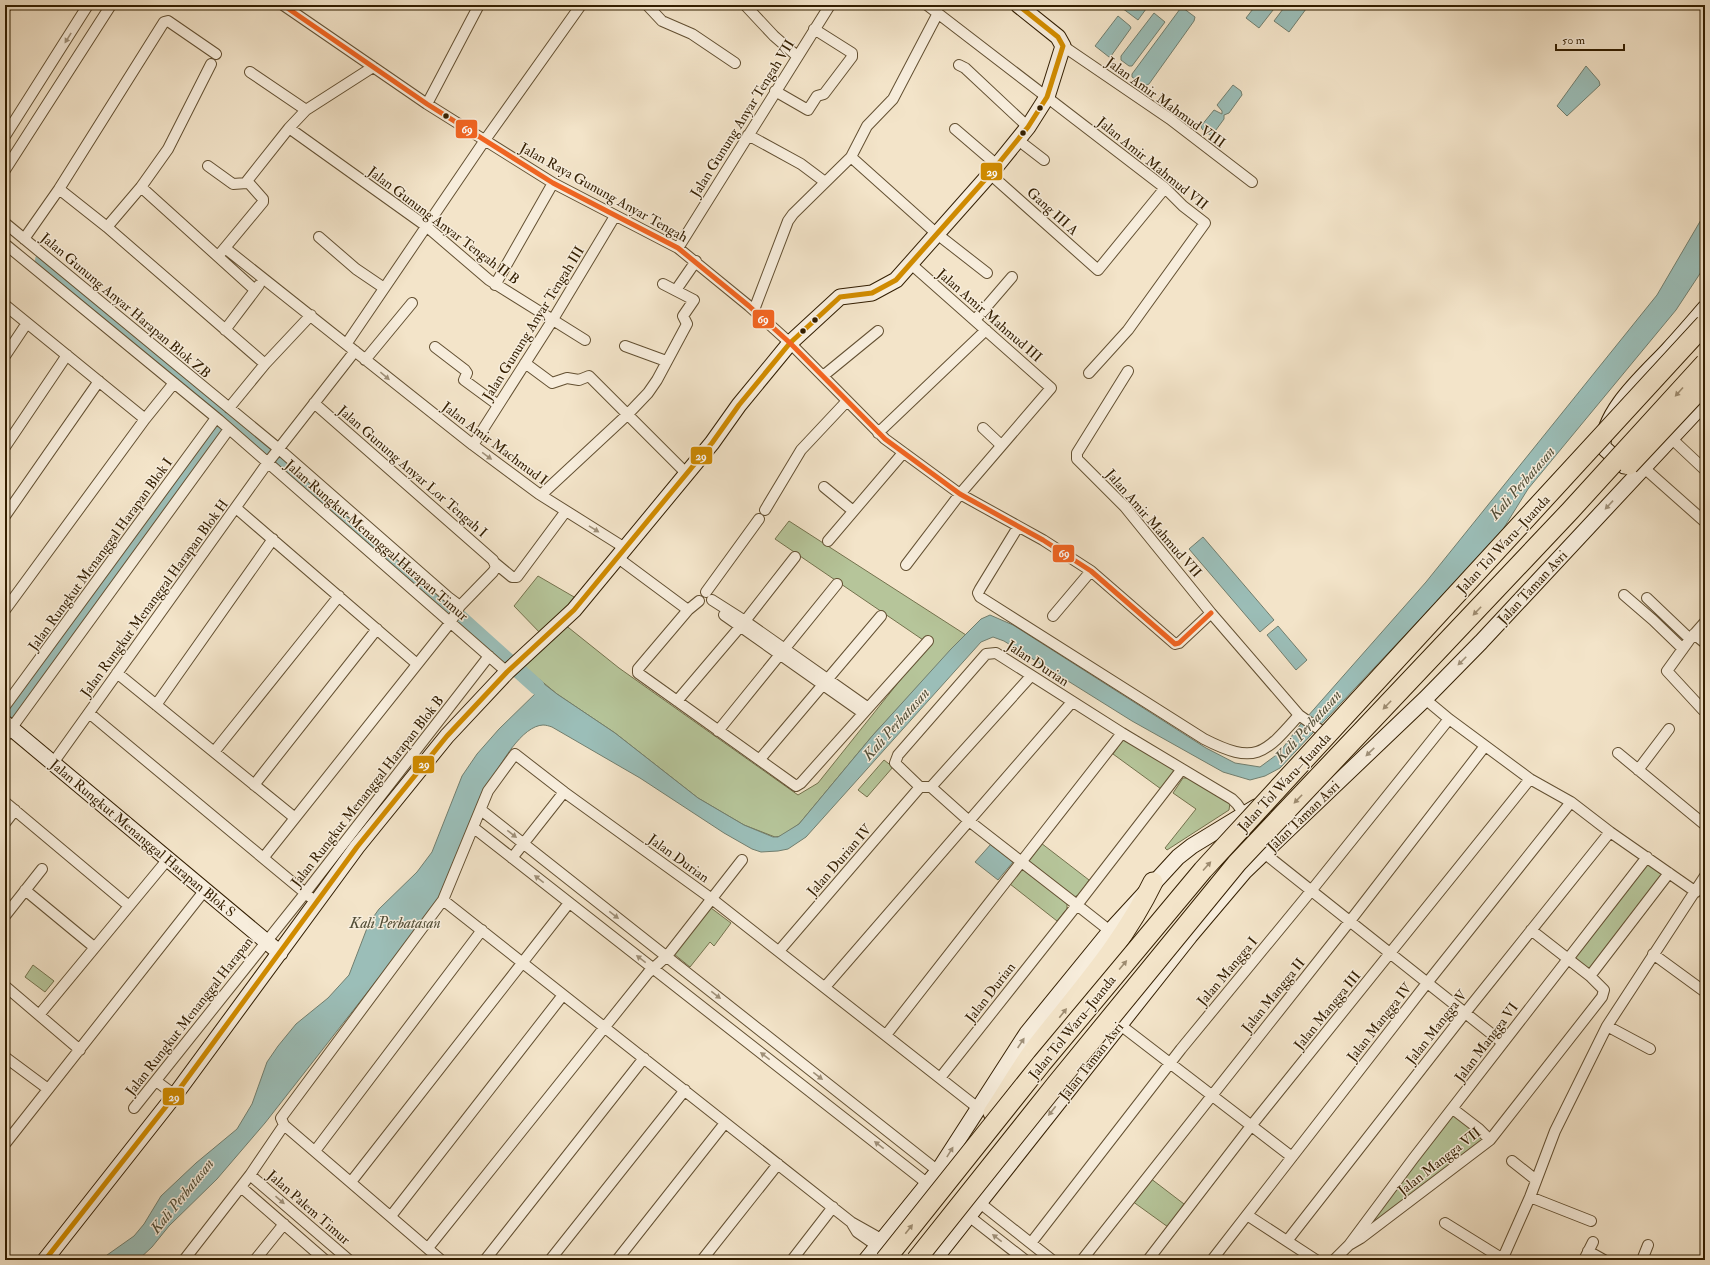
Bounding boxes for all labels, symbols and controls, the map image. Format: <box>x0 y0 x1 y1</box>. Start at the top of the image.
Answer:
scale bar <box>1556 26 1624 52</box>
one-way arrow <box>64 32 71 44</box>
text: 50 m <box>1562 33 1586 48</box>
street label: Jalan Gunung Anyar Tengah VII <box>686 36 799 202</box>
street label: Jalan Amir Mahmud VIII <box>1102 53 1229 152</box>
unlabelled marker <box>1035 103 1045 113</box>
unlabelled marker <box>441 111 451 121</box>
street label: Jalan Amir Mahmud VII <box>1093 113 1212 214</box>
line badge: 69 <box>455 119 478 139</box>
text: 69 <box>461 123 473 136</box>
unlabelled marker <box>1018 128 1028 138</box>
street label: Jalan Raya Gunung Anyar Tengah <box>516 139 691 247</box>
street label: Jalan Gunung Anyar Tengah II B <box>363 162 523 289</box>
line badge: 29 <box>980 162 1003 181</box>
text: 29 <box>986 166 998 179</box>
street label: Gang III A <box>1023 184 1082 239</box>
street label: Jalan Gunung Anyar Harapan Blok ZB <box>36 229 214 382</box>
street label: Jalan Gunung Anyar Tengah III <box>478 243 589 405</box>
street label: Jalan Amir Mahmud III <box>933 264 1046 366</box>
line badge: 69 <box>752 309 775 329</box>
text: 69 <box>757 313 769 326</box>
unlabelled marker <box>810 315 820 325</box>
unlabelled marker <box>798 326 808 336</box>
one-way arrow <box>379 371 390 380</box>
one-way arrow <box>1674 386 1683 397</box>
street label: Jalan Amir Machmud I <box>438 398 551 489</box>
street label: Jalan Gunung Anyar Lor Tengah I <box>333 401 491 542</box>
water label: Kali Perbatasan <box>1485 443 1559 525</box>
line badge: 29 <box>690 446 713 465</box>
text: 29 <box>695 450 707 463</box>
one-way arrow <box>482 451 493 460</box>
street label: Jalan Rungkut Menanggal Harapan Blok I <box>24 454 177 655</box>
street label: Jalan Rungkut Menanggal Harapan Timur <box>280 456 472 626</box>
street label: Jalan Amir Mahmud VII <box>1101 465 1205 581</box>
street label: Jalan Tol Waru–Juanda <box>1452 491 1554 598</box>
street label: Jalan Rungkut Menanggal Harapan Blok H <box>76 496 233 702</box>
one-way arrow <box>1604 500 1614 510</box>
one-way arrow <box>589 525 600 533</box>
line badge: 69 <box>1052 544 1075 563</box>
text: 69 <box>1058 547 1070 560</box>
street label: Jalan Taman Asri <box>1493 547 1571 628</box>
one-way arrow <box>1472 606 1482 616</box>
street label: Jalan Durian <box>1002 636 1072 690</box>
one-way arrow <box>1457 656 1467 666</box>
water label: Kali Perbatasan <box>858 684 934 765</box>
water label: Kali Perbatasan <box>1270 686 1346 767</box>
street label: Jalan Rungkut Menanggal Harapan Blok B <box>287 692 448 892</box>
one-way arrow <box>1382 700 1392 710</box>
street label: Jalan Tol Waru–Juanda <box>1233 729 1335 836</box>
one-way arrow <box>1365 747 1375 757</box>
street label: Jalan Rungkut Menanggal Harapan Blok S <box>45 755 239 922</box>
line badge: 29 <box>412 755 435 774</box>
text: 29 <box>418 758 430 771</box>
street label: Jalan Taman Asri <box>1263 777 1343 856</box>
one-way arrow <box>1293 794 1303 804</box>
street label: Jalan Durian IV <box>803 820 876 900</box>
one-way arrow <box>506 830 517 839</box>
street label: Jalan Durian <box>644 830 713 886</box>
one-way arrow <box>1202 860 1211 871</box>
one-way arrow <box>533 874 544 883</box>
one-way arrow <box>608 910 619 919</box>
water label: Kali Perbatasan <box>349 914 440 933</box>
street label: Jalan Mangga I <box>1193 933 1262 1010</box>
street label: Jalan Rungkut Menanggal Harapan <box>121 934 257 1100</box>
street label: Jalan Mangga II <box>1238 954 1309 1037</box>
one-way arrow <box>635 955 646 963</box>
street label: Jalan Durian <box>961 959 1019 1026</box>
one-way arrow <box>1118 959 1127 970</box>
street label: Jalan Mangga III <box>1290 967 1365 1054</box>
street label: Jalan Tol Waru–Juanda <box>1025 972 1120 1084</box>
street label: Jalan Mangga IV <box>1343 979 1416 1066</box>
street label: Jalan Mangga V <box>1402 986 1471 1069</box>
one-way arrow <box>710 991 721 1000</box>
street label: Jalan Mangga VI <box>1450 999 1522 1086</box>
one-way arrow <box>1059 1008 1068 1019</box>
street label: Jalan Taman Asri <box>1055 1019 1127 1105</box>
one-way arrow <box>1017 1038 1025 1048</box>
one-way arrow <box>760 1052 771 1061</box>
one-way arrow <box>812 1071 823 1080</box>
line badge: 29 <box>162 1087 185 1106</box>
text: 29 <box>168 1091 180 1104</box>
one-way arrow <box>1048 1105 1056 1116</box>
street label: Jalan Mangga VII <box>1394 1123 1484 1200</box>
one-way arrow <box>873 1141 884 1149</box>
one-way arrow <box>947 1146 954 1158</box>
water label: Kali Perbatasan <box>146 1155 218 1238</box>
street label: Jalan Palem Timur <box>263 1166 354 1249</box>
one-way arrow <box>274 1196 285 1205</box>
one-way arrow <box>905 1224 914 1235</box>
one-way arrow <box>992 1234 1003 1243</box>

